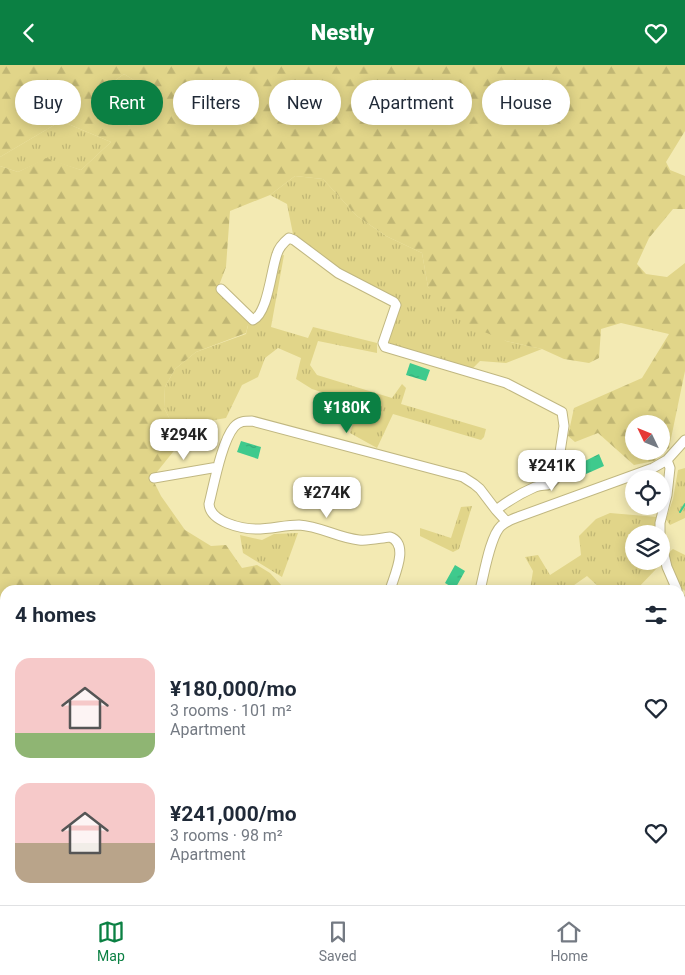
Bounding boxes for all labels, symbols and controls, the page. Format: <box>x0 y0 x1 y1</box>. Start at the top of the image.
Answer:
icon: back <box>15 19 43 47</box>
icon: heart <box>642 19 670 47</box>
text: Nestly <box>311 20 374 45</box>
chip: Buy <box>15 80 81 125</box>
chip: Rent <box>91 80 163 125</box>
chip: Filters <box>173 80 259 125</box>
chip: New <box>269 80 341 125</box>
chip: Apartment <box>351 80 472 125</box>
chip: House <box>482 80 570 125</box>
pin: ¥180K <box>312 391 382 434</box>
text: ¥180K <box>324 398 370 417</box>
north arrow <box>625 415 670 460</box>
map controls <box>625 415 670 570</box>
pin: ¥294K <box>149 419 219 461</box>
text: ¥294K <box>161 425 207 444</box>
pin: ¥241K <box>517 449 587 492</box>
text: ¥241K <box>529 456 575 475</box>
button: locate <box>625 470 670 515</box>
pin: ¥274K <box>292 477 362 519</box>
text: ¥274K <box>304 483 350 502</box>
button: layers <box>625 525 670 570</box>
icon: filters <box>642 601 670 629</box>
text: 4 homes <box>15 603 96 627</box>
text: ¥180,000/mo <box>170 677 297 701</box>
icon: home <box>55 678 115 738</box>
icon: heart <box>642 694 670 722</box>
text: 3 rooms · 101 m² <box>170 701 292 720</box>
text: Apartment <box>170 720 246 739</box>
text: ¥241,000/mo <box>170 802 297 826</box>
icon: home <box>55 803 115 863</box>
icon: heart <box>642 819 670 847</box>
text: 3 rooms · 98 m² <box>170 826 283 845</box>
text: Apartment <box>170 845 246 864</box>
tab: Map <box>97 918 125 964</box>
tab: Saved <box>319 918 357 964</box>
tab: Home <box>550 918 588 964</box>

